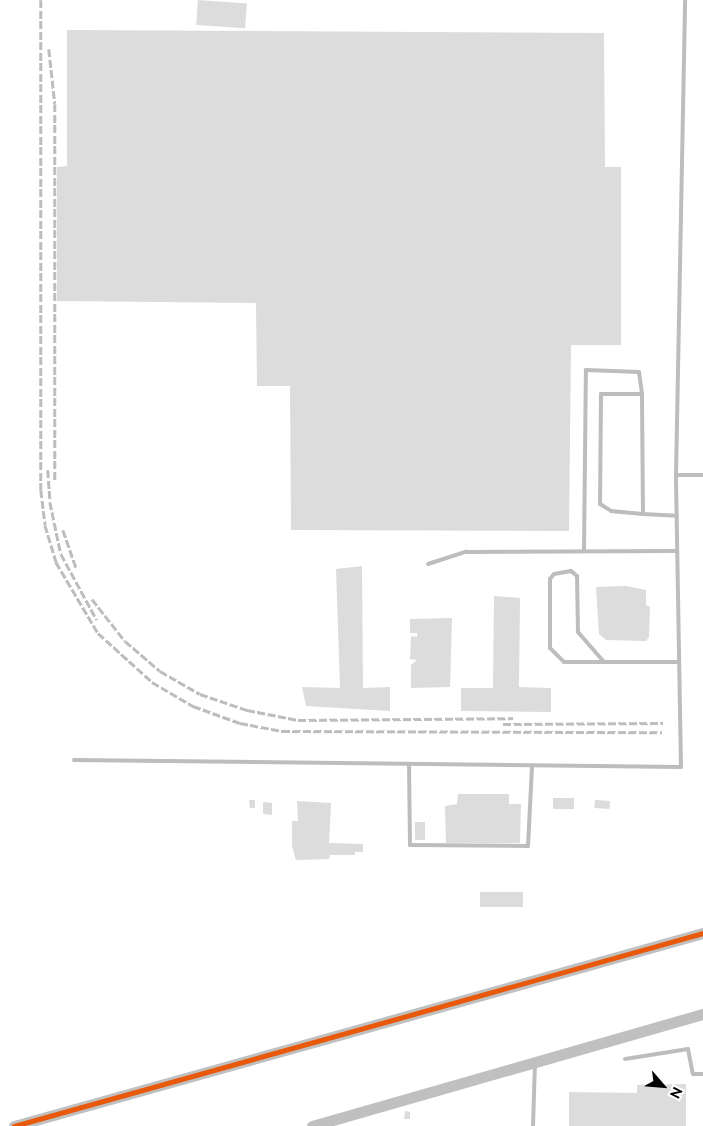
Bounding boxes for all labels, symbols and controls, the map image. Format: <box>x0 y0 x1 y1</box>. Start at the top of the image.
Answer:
north arrow <box>638 1061 688 1111</box>
text: N <box>667 1084 686 1101</box>

